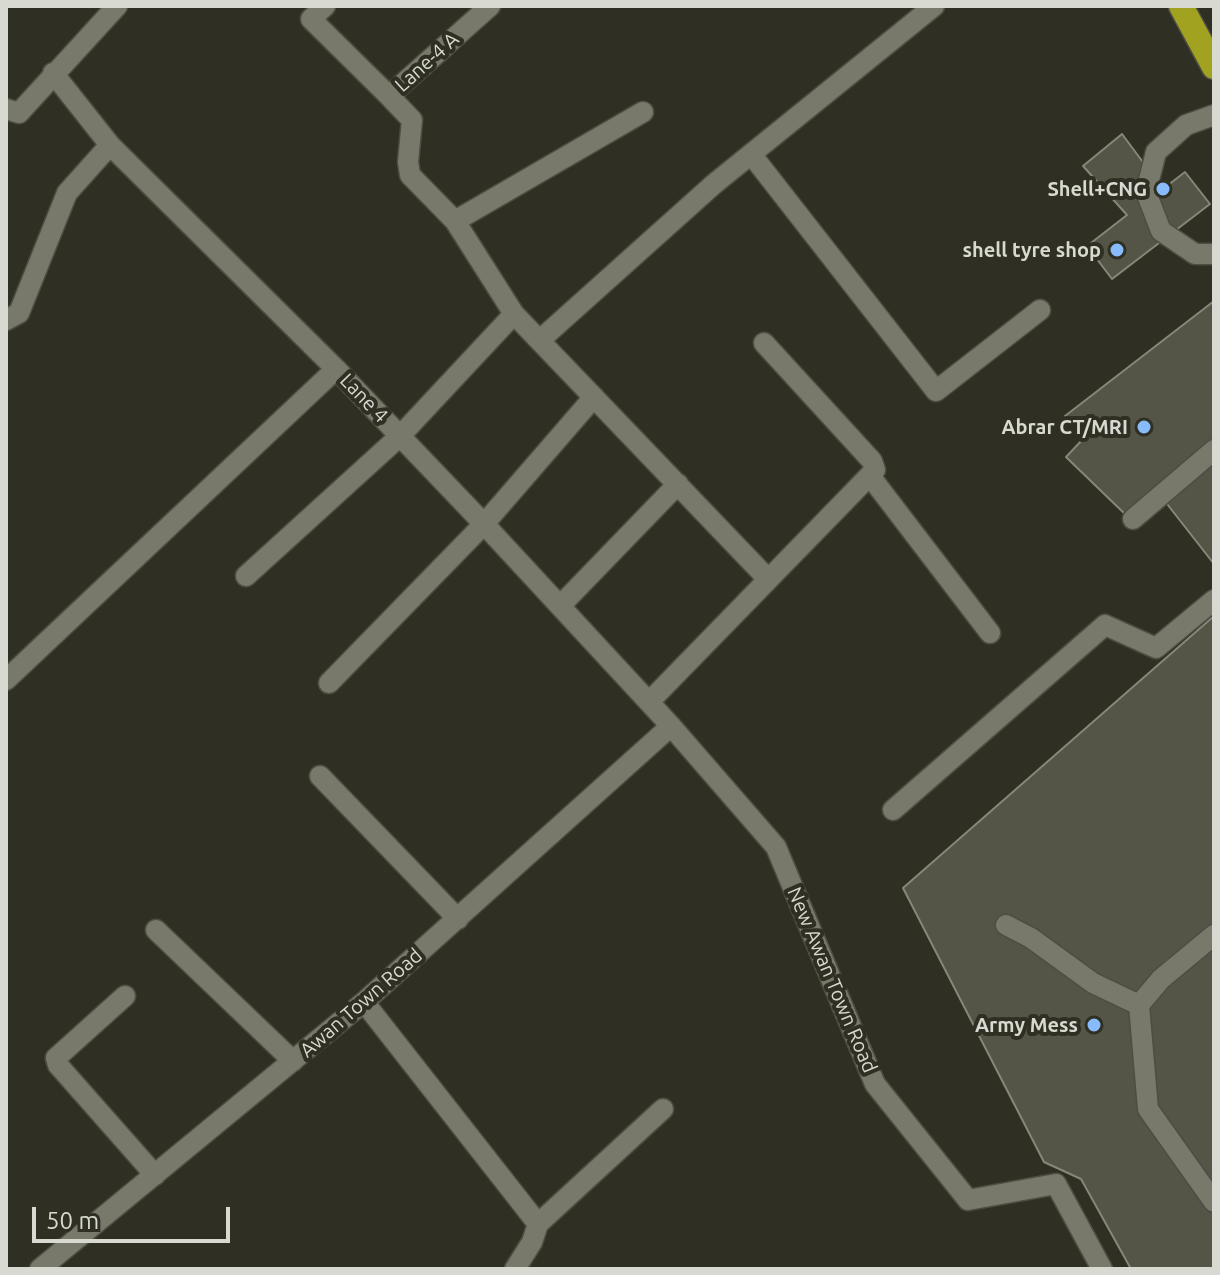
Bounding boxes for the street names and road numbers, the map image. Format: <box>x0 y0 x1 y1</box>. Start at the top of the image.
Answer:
street label: Lane-4 A <box>390 27 464 97</box>
street label: Lane 4 <box>335 369 393 427</box>
street label: New Awan Town Road <box>782 884 882 1076</box>
street label: Awan Town Road <box>295 943 427 1063</box>

